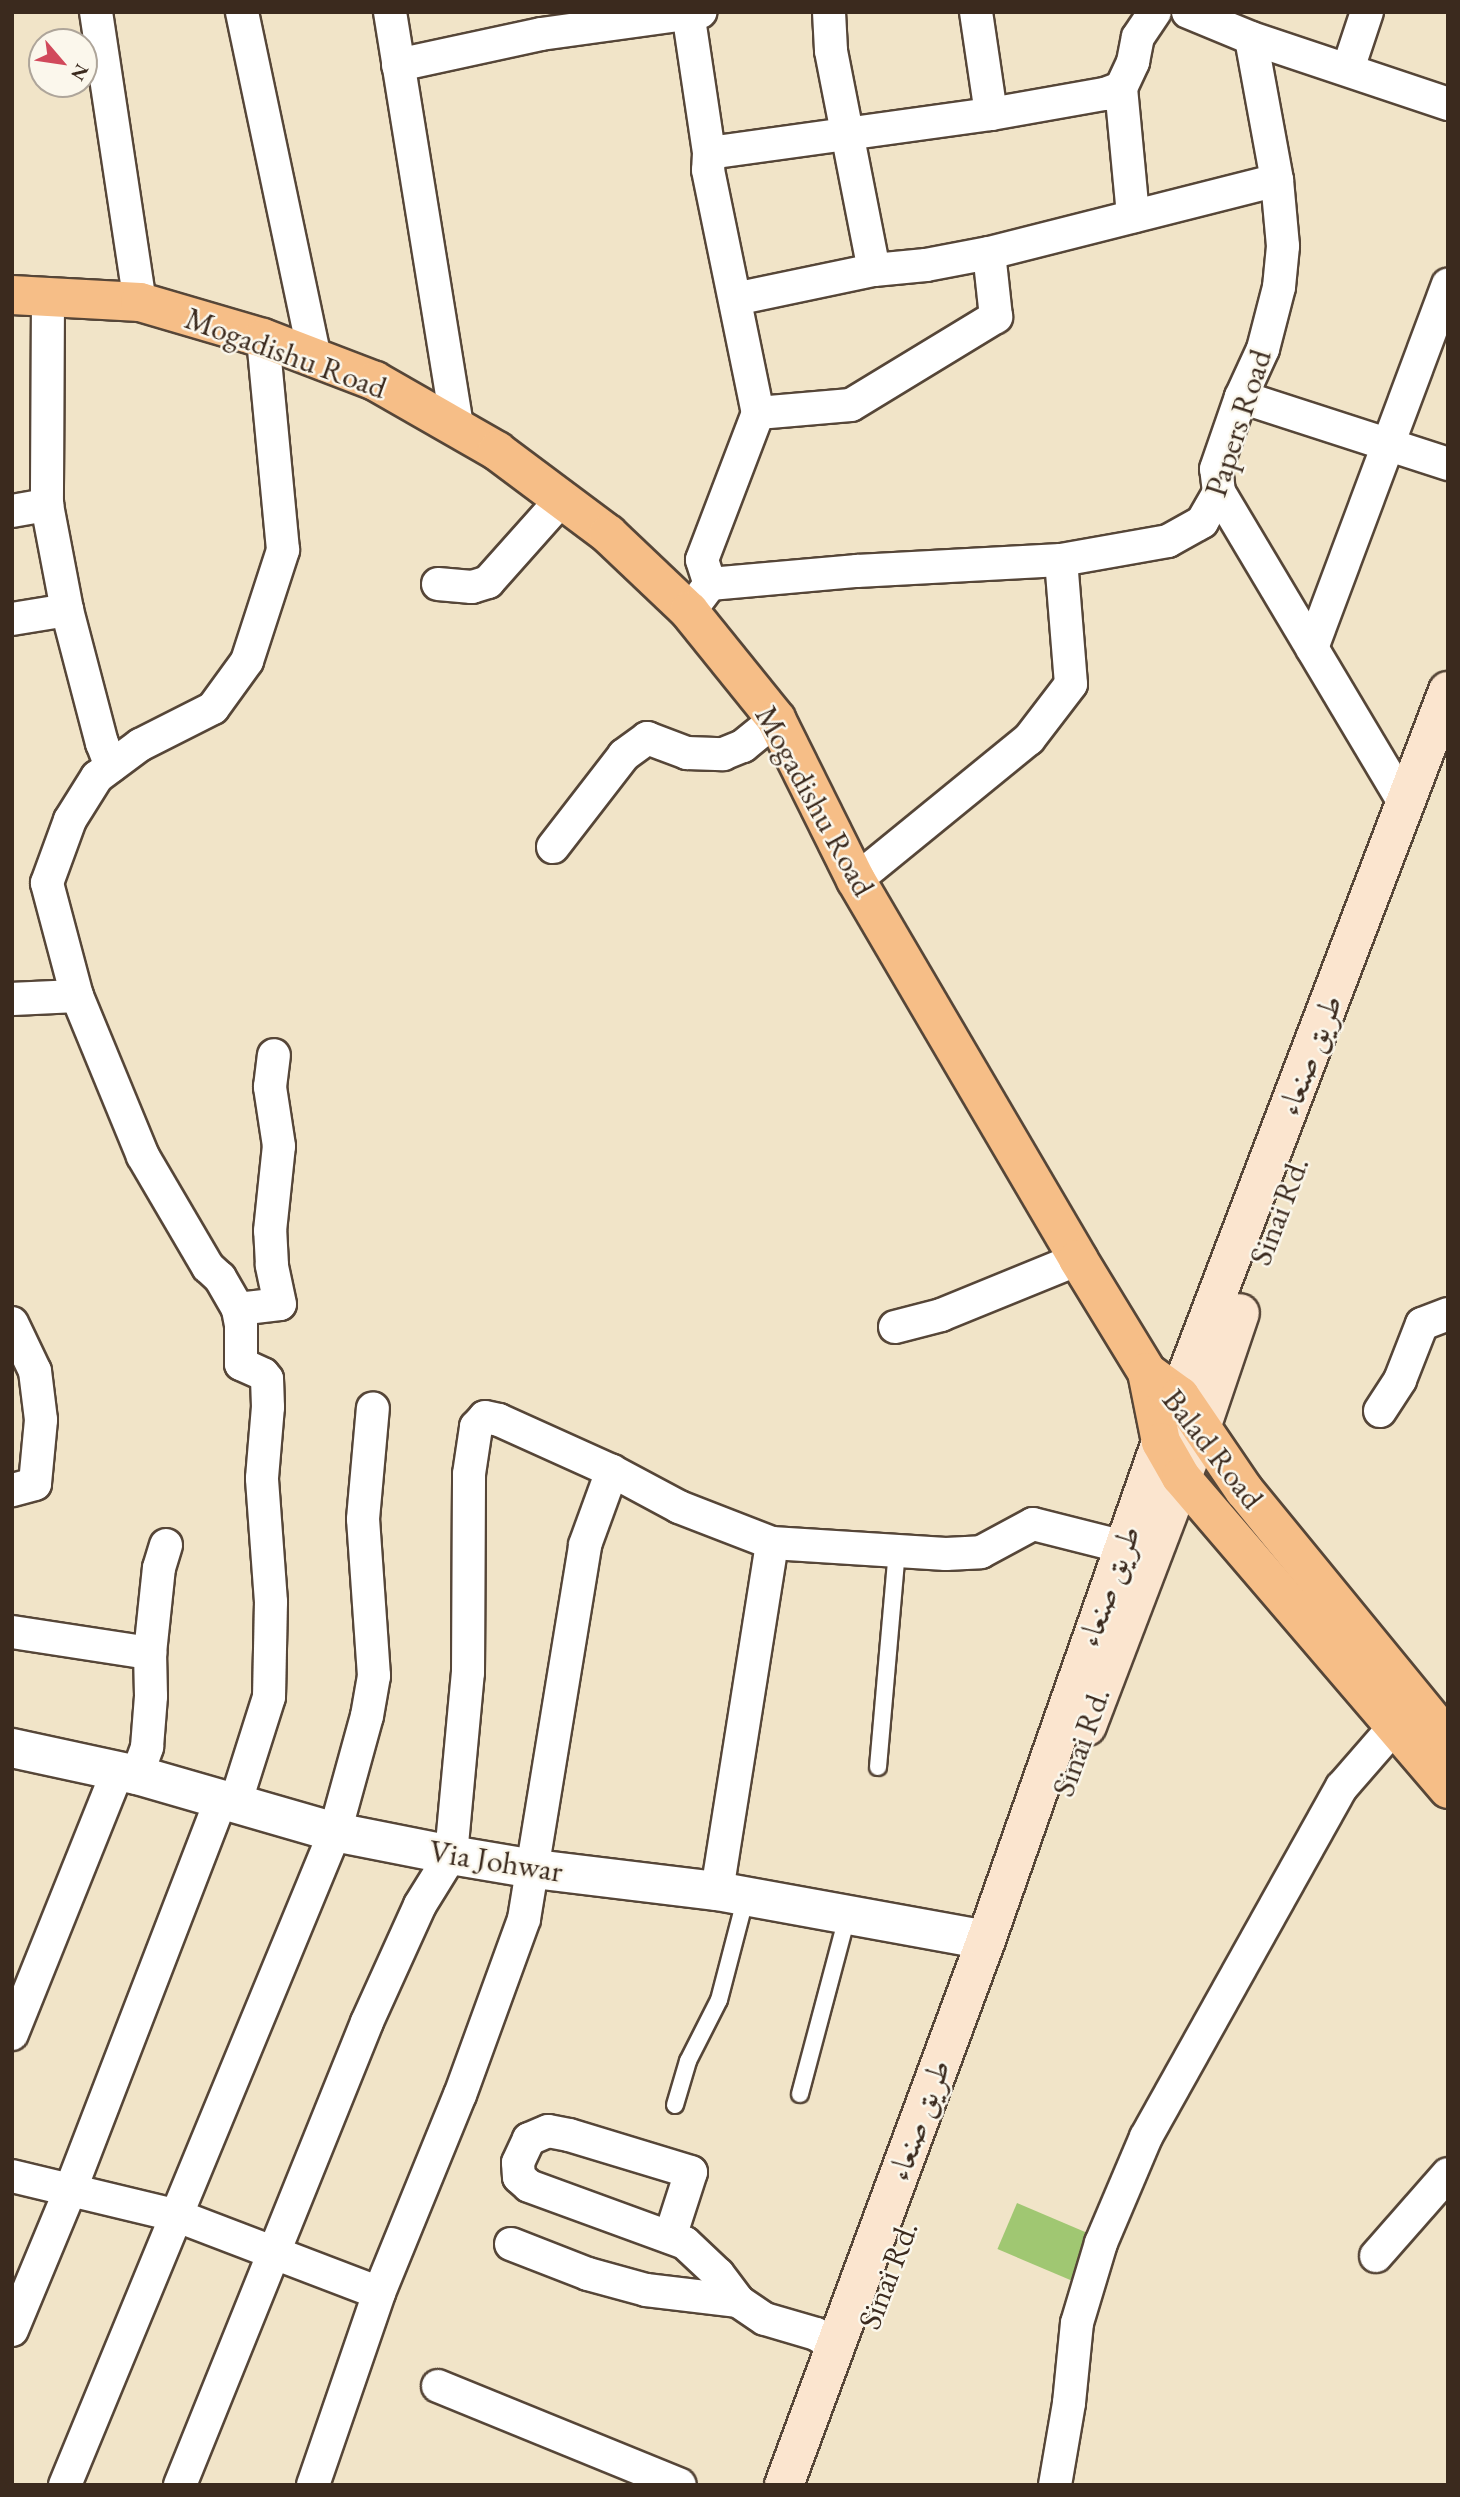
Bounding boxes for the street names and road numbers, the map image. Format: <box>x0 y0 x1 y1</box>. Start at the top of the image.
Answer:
street label: Mogadishu Road <box>180 299 392 407</box>
street label: Papers Road <box>1196 345 1280 501</box>
street label: Mogadishu Road <box>747 699 883 903</box>
street label: طريق صنعاء <box>1269 989 1351 1121</box>
street label: Sinai Rd. <box>1241 1151 1317 1271</box>
street label: Balad Road <box>1154 1381 1272 1517</box>
street label: طريق صنعاء <box>1069 1520 1149 1652</box>
street label: Sinai Rd. <box>1044 1682 1118 1802</box>
street label: Via Johwar <box>426 1832 566 1890</box>
street label: طريق صنعاء <box>879 2054 959 2186</box>
street label: Sinai Rd. <box>850 2215 926 2335</box>

